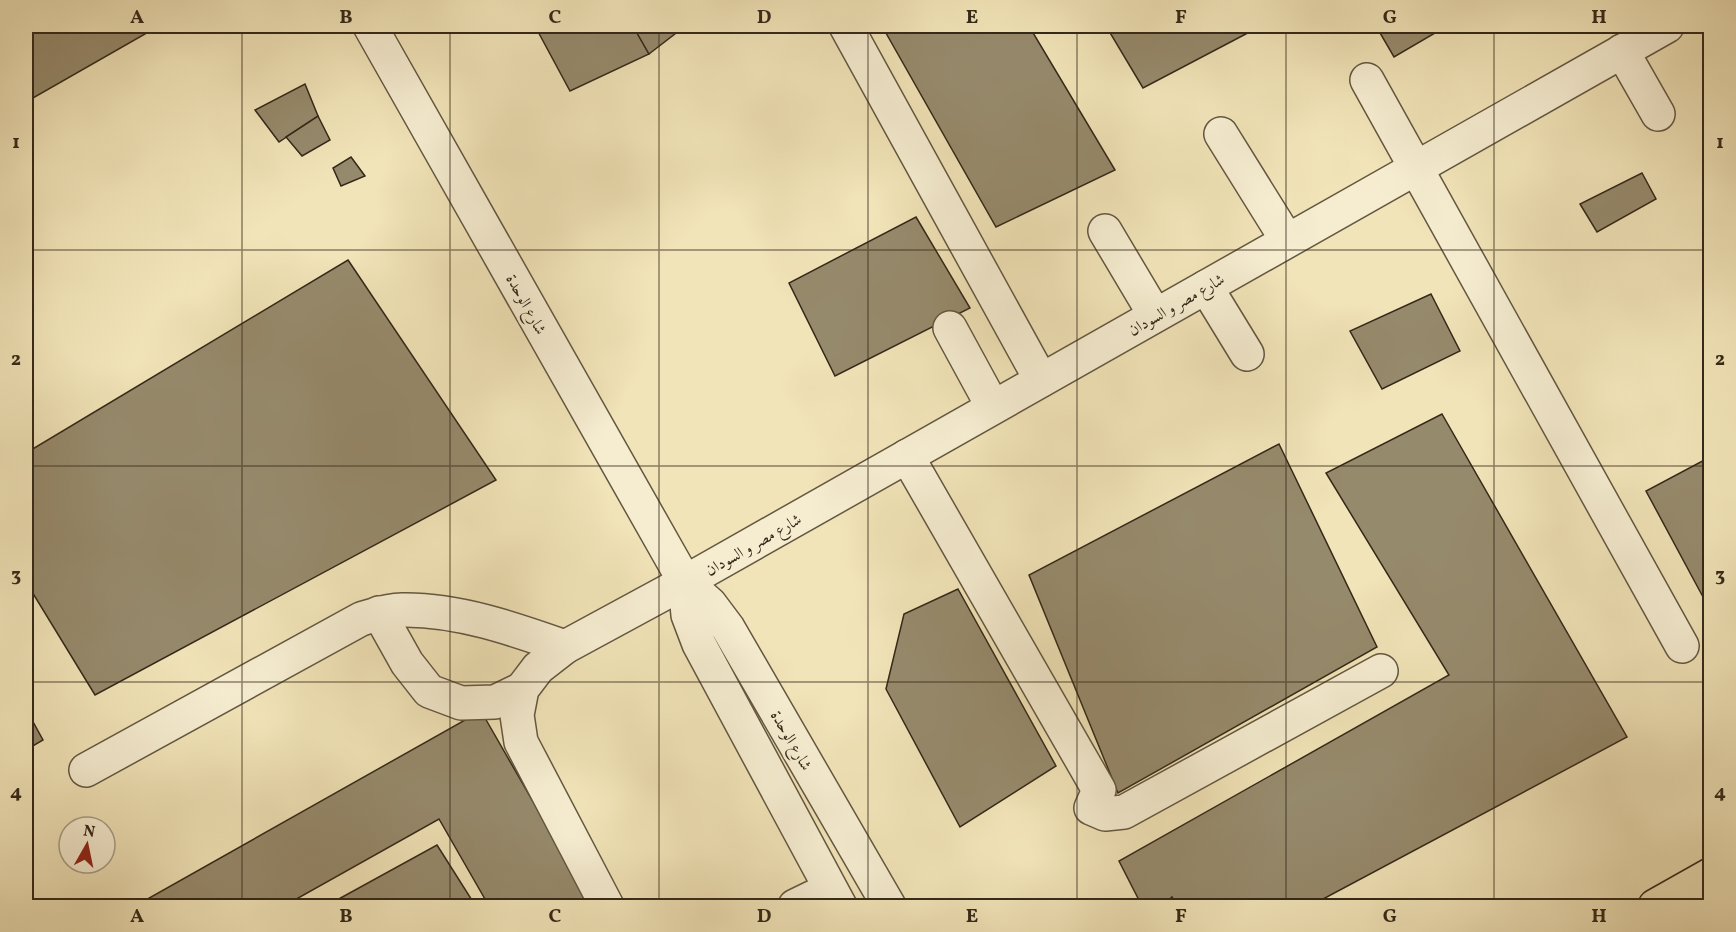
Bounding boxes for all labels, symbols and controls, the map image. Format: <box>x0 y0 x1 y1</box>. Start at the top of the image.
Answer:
text: A <box>130 4 144 32</box>
text: B <box>339 4 353 32</box>
text: C <box>549 4 562 32</box>
text: D <box>757 4 771 32</box>
text: E <box>966 4 978 32</box>
text: F <box>1175 4 1187 32</box>
text: G <box>1383 4 1397 32</box>
text: H <box>1591 4 1607 32</box>
text: 1 <box>12 129 20 157</box>
text: 1 <box>1716 129 1724 157</box>
street label: شارع مصر و السودان <box>1125 269 1230 343</box>
street label: شارع الوحدة <box>499 271 551 340</box>
text: 2 <box>11 346 21 374</box>
text: 2 <box>1715 346 1725 374</box>
street label: شارع مصر و السودان <box>702 509 807 583</box>
text: 3 <box>11 562 21 590</box>
text: 3 <box>1715 562 1725 590</box>
street label: شارع الوحدة <box>763 707 816 776</box>
text: 4 <box>10 779 22 807</box>
text: 4 <box>1714 779 1726 807</box>
north arrow <box>57 815 117 875</box>
text: N <box>82 820 97 844</box>
text: A <box>130 903 144 931</box>
text: B <box>339 903 353 931</box>
text: C <box>549 903 562 931</box>
text: D <box>757 903 771 931</box>
text: E <box>966 903 978 931</box>
text: F <box>1175 903 1187 931</box>
text: G <box>1383 903 1397 931</box>
text: H <box>1591 903 1607 931</box>

